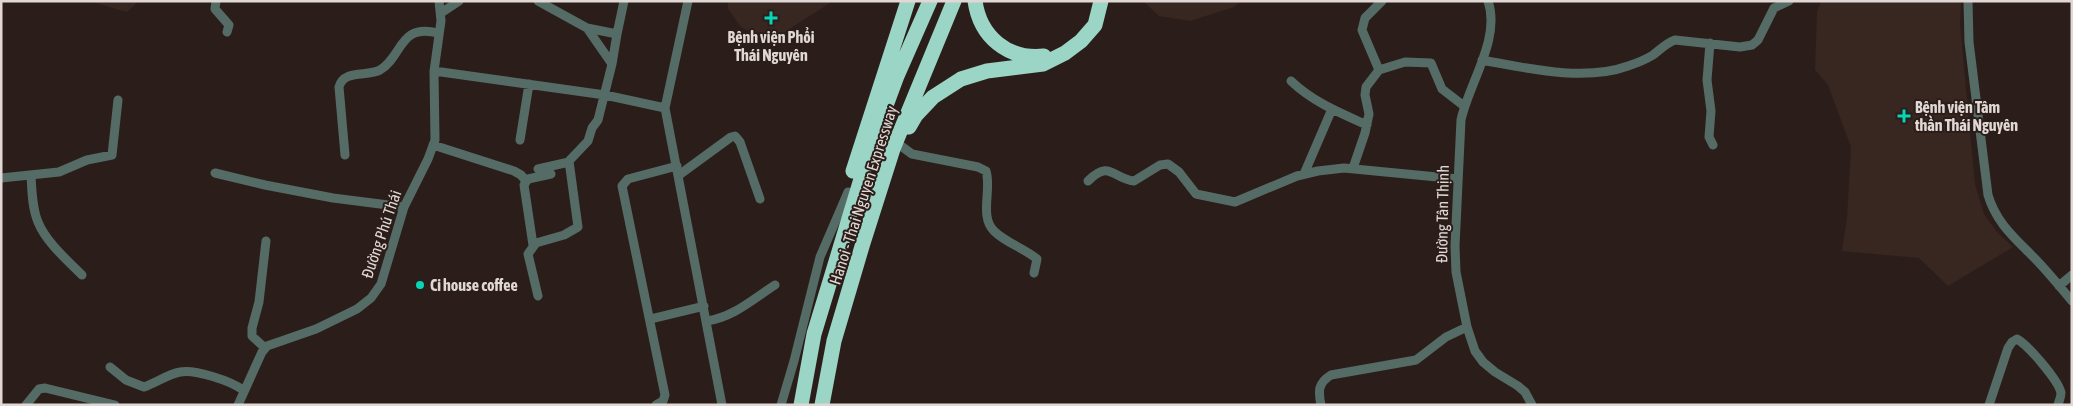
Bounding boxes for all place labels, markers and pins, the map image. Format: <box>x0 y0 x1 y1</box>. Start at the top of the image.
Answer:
marker: Bệnh viện Phổi Thái Nguyên <box>764 11 778 25</box>
place label: Bệnh viện Phổi Thái Nguyên <box>728 27 815 64</box>
place label: Bệnh viện Tâm thần Thái Nguyên <box>1914 98 2018 134</box>
marker: Bệnh viện Tâm thần Thái Nguyên <box>1897 109 1911 123</box>
place label: Ci house coffee <box>430 276 518 294</box>
marker: Ci house coffee <box>414 279 426 291</box>

